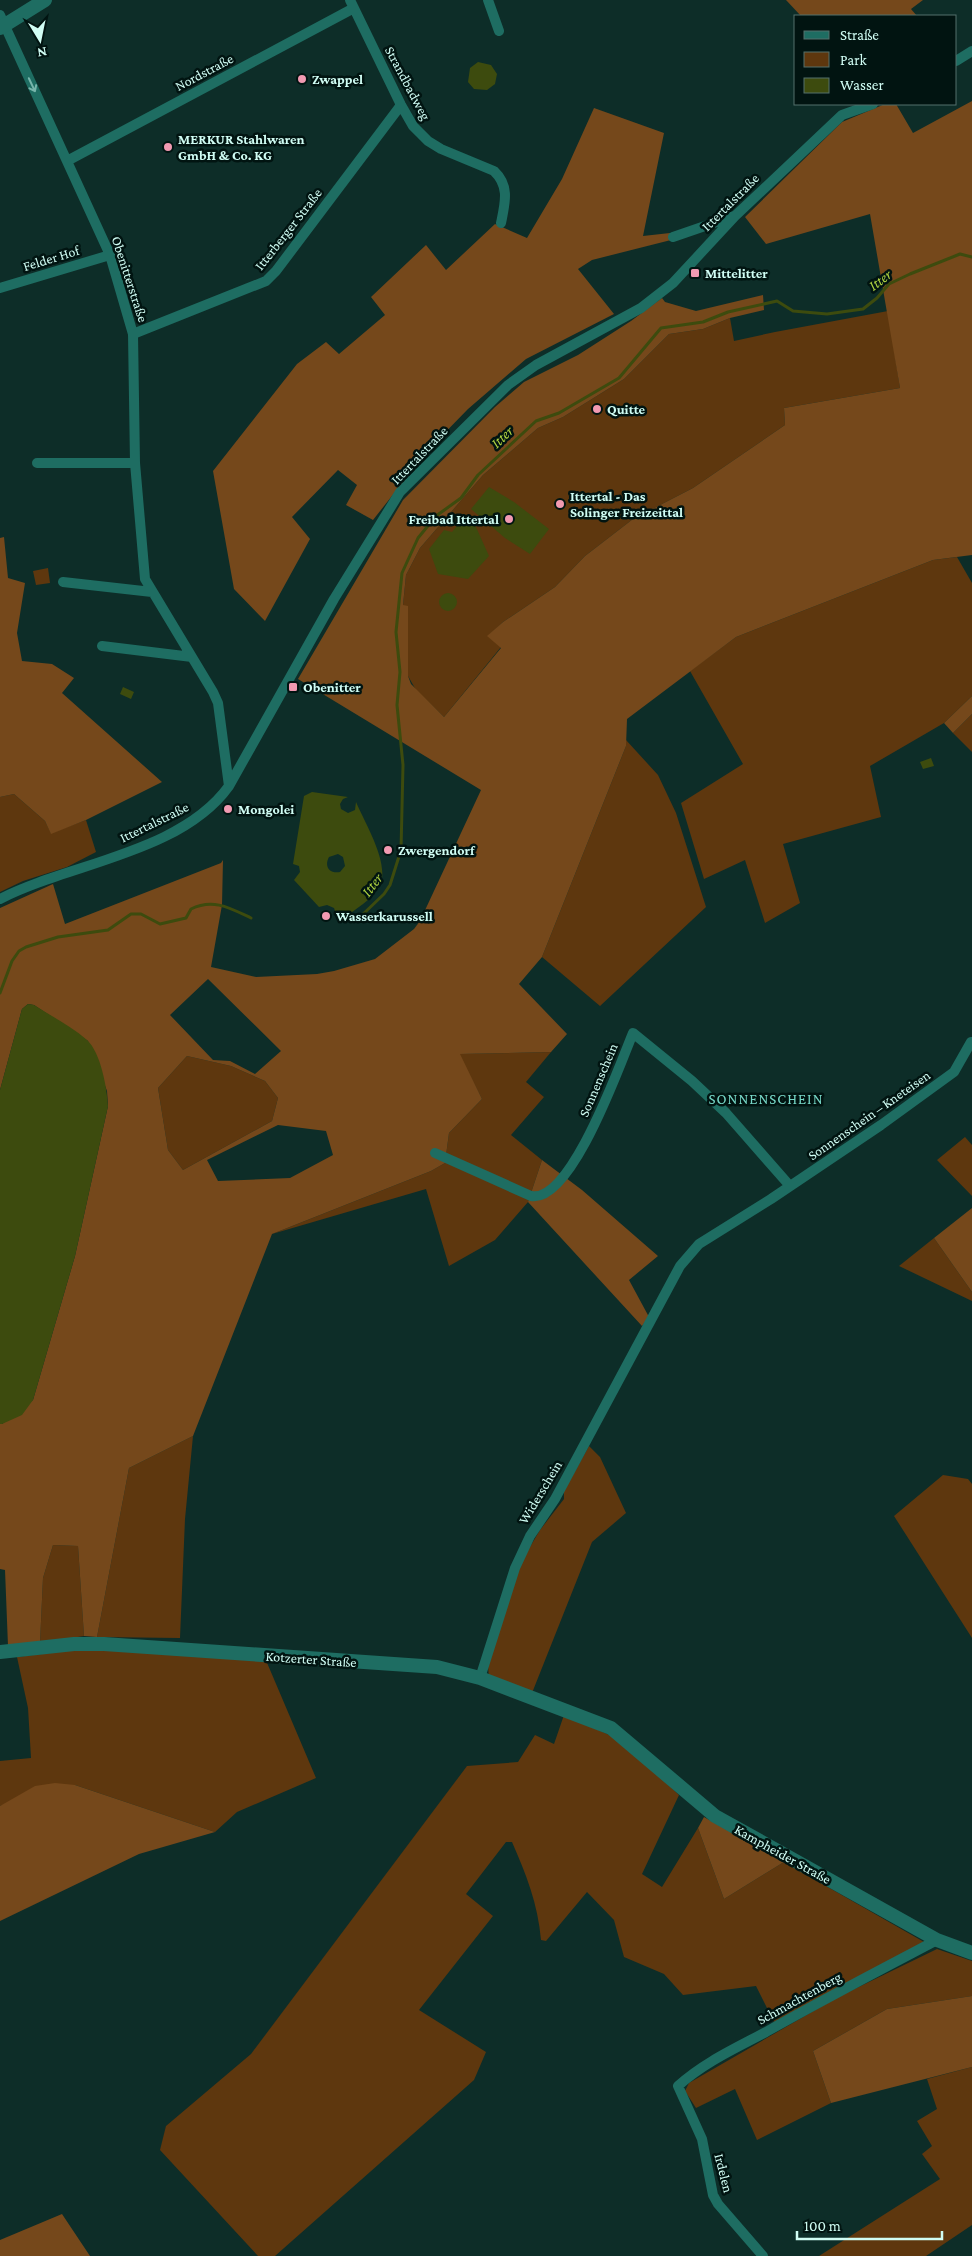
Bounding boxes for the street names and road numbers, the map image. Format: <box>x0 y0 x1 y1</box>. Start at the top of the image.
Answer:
street label: Strandbadweg <box>382 43 434 123</box>
street label: Nordstraße <box>172 50 236 94</box>
street label: Ittertalstraße <box>698 170 762 234</box>
street label: Itterberger Straße <box>251 185 325 273</box>
street label: Obenitterstraße <box>109 234 151 324</box>
street label: Felder Hof <box>21 242 82 274</box>
street label: Ittertalstraße <box>387 423 451 487</box>
street label: Ittertalstraße <box>117 798 191 846</box>
street label: Sonnenschein <box>575 1040 621 1119</box>
street label: Sonnenschein – Kneteisen <box>805 1066 934 1163</box>
street label: Widerschein <box>515 1457 565 1526</box>
street label: Kotzerter Straße <box>265 1648 357 1670</box>
street label: Kampheider Straße <box>732 1821 834 1887</box>
street label: Schmachtenberg <box>754 1968 844 2028</box>
street label: Irdelen <box>711 2152 737 2195</box>

